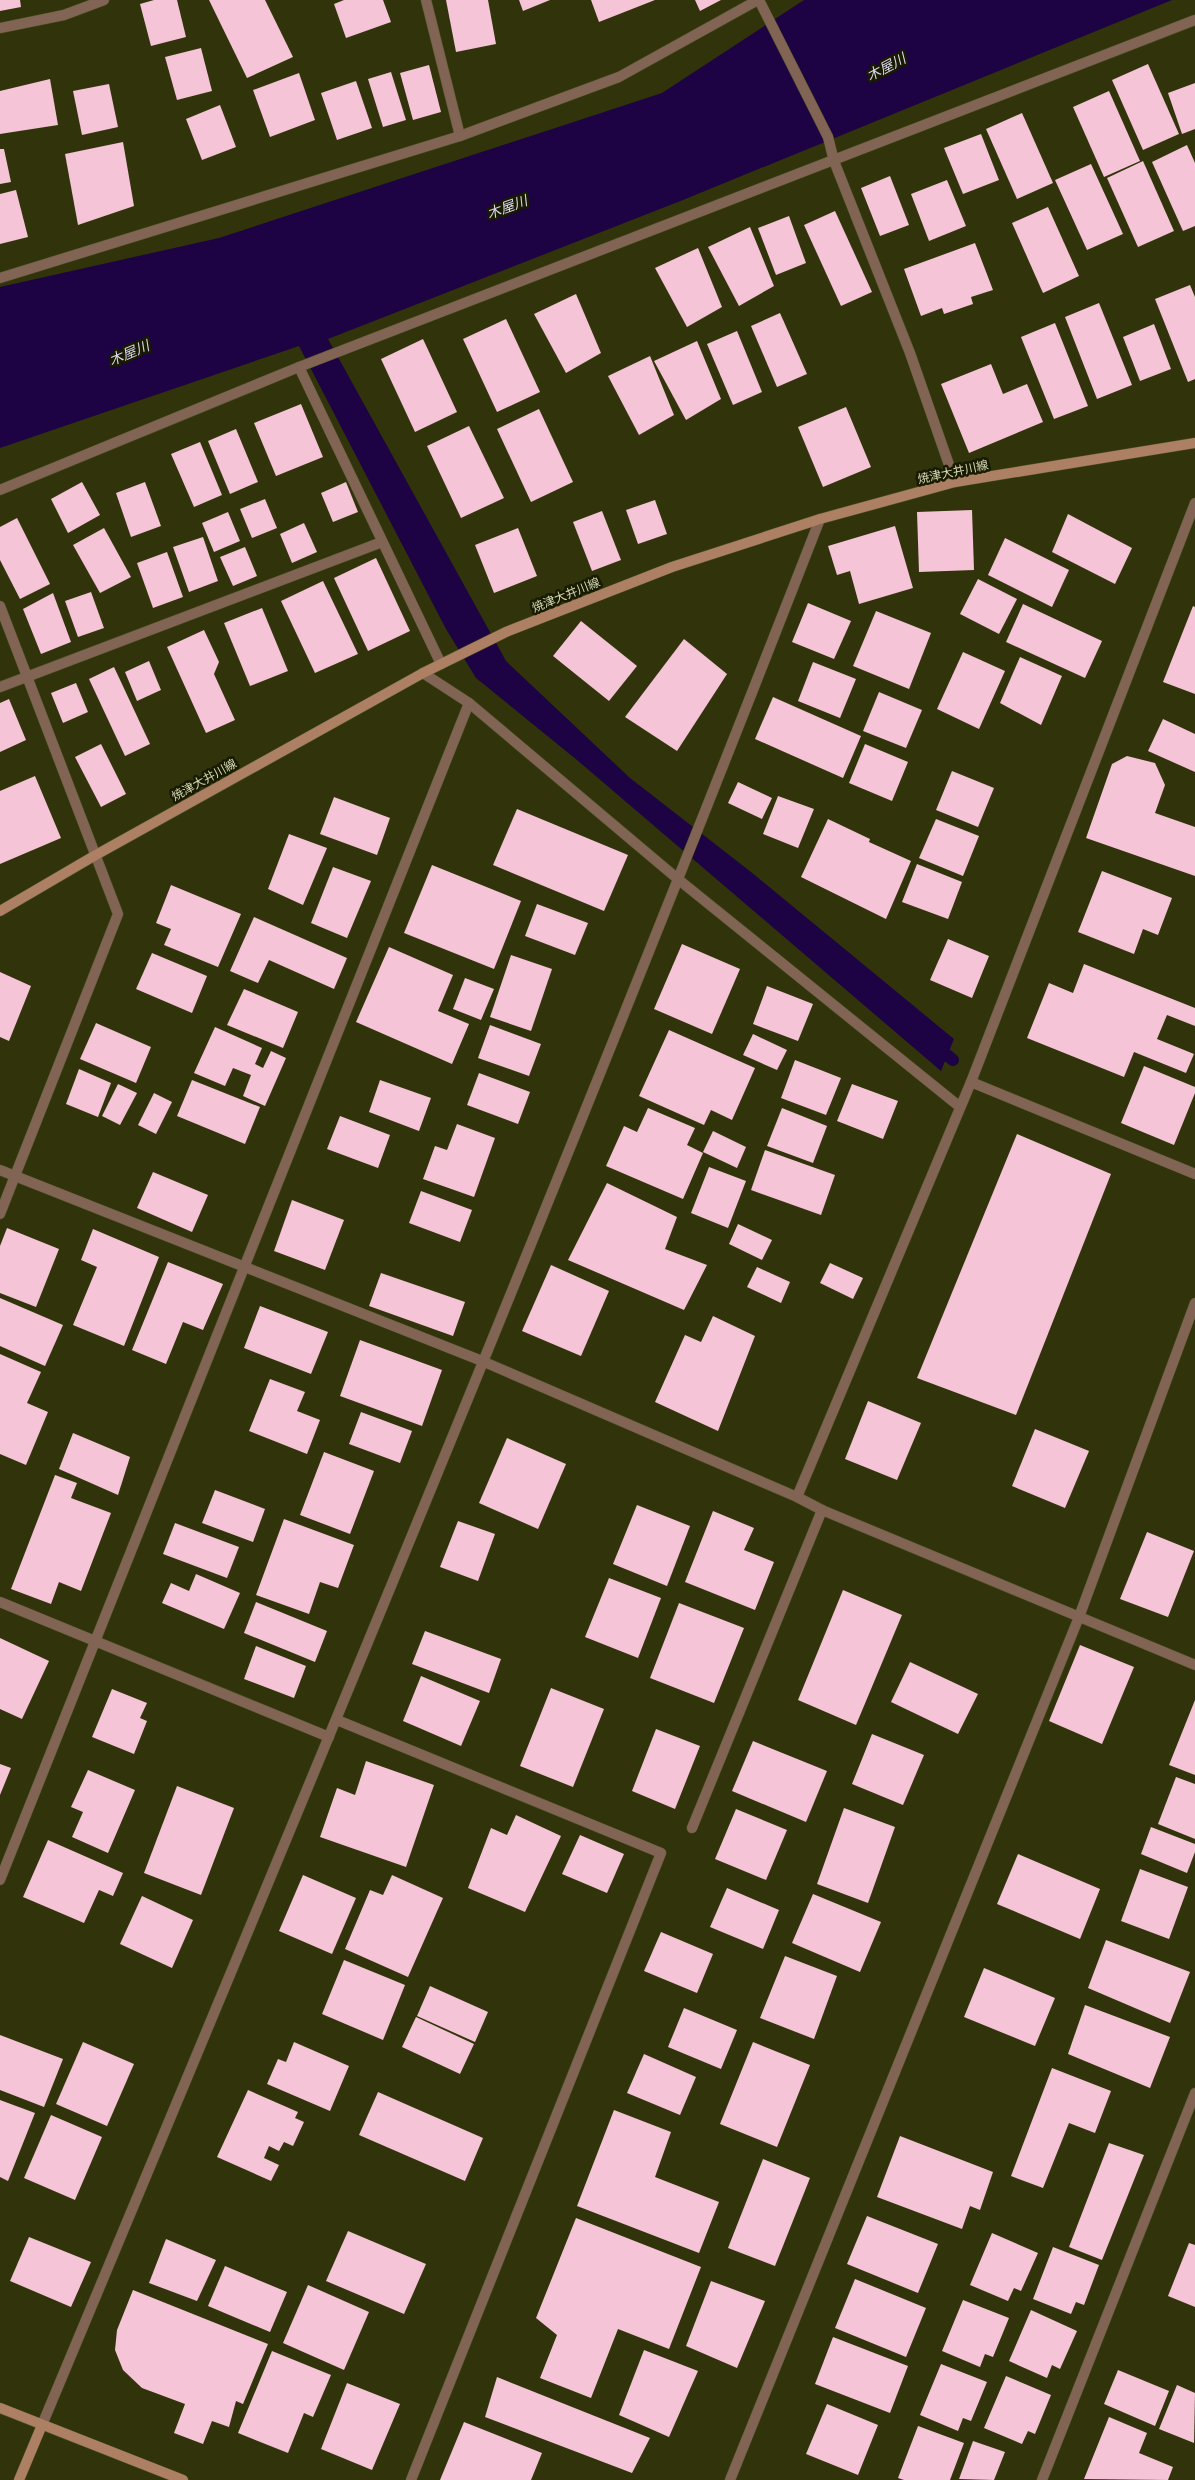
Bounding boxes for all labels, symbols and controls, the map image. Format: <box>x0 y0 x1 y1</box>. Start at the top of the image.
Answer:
water label: 木屋川 <box>864 49 911 85</box>
water label: 木屋川 <box>485 192 532 223</box>
water label: 木屋川 <box>107 337 154 369</box>
street label: 焼津大井川線 <box>916 458 990 486</box>
street label: 焼津大井川線 <box>530 575 602 615</box>
street label: 焼津大井川線 <box>169 756 239 804</box>

